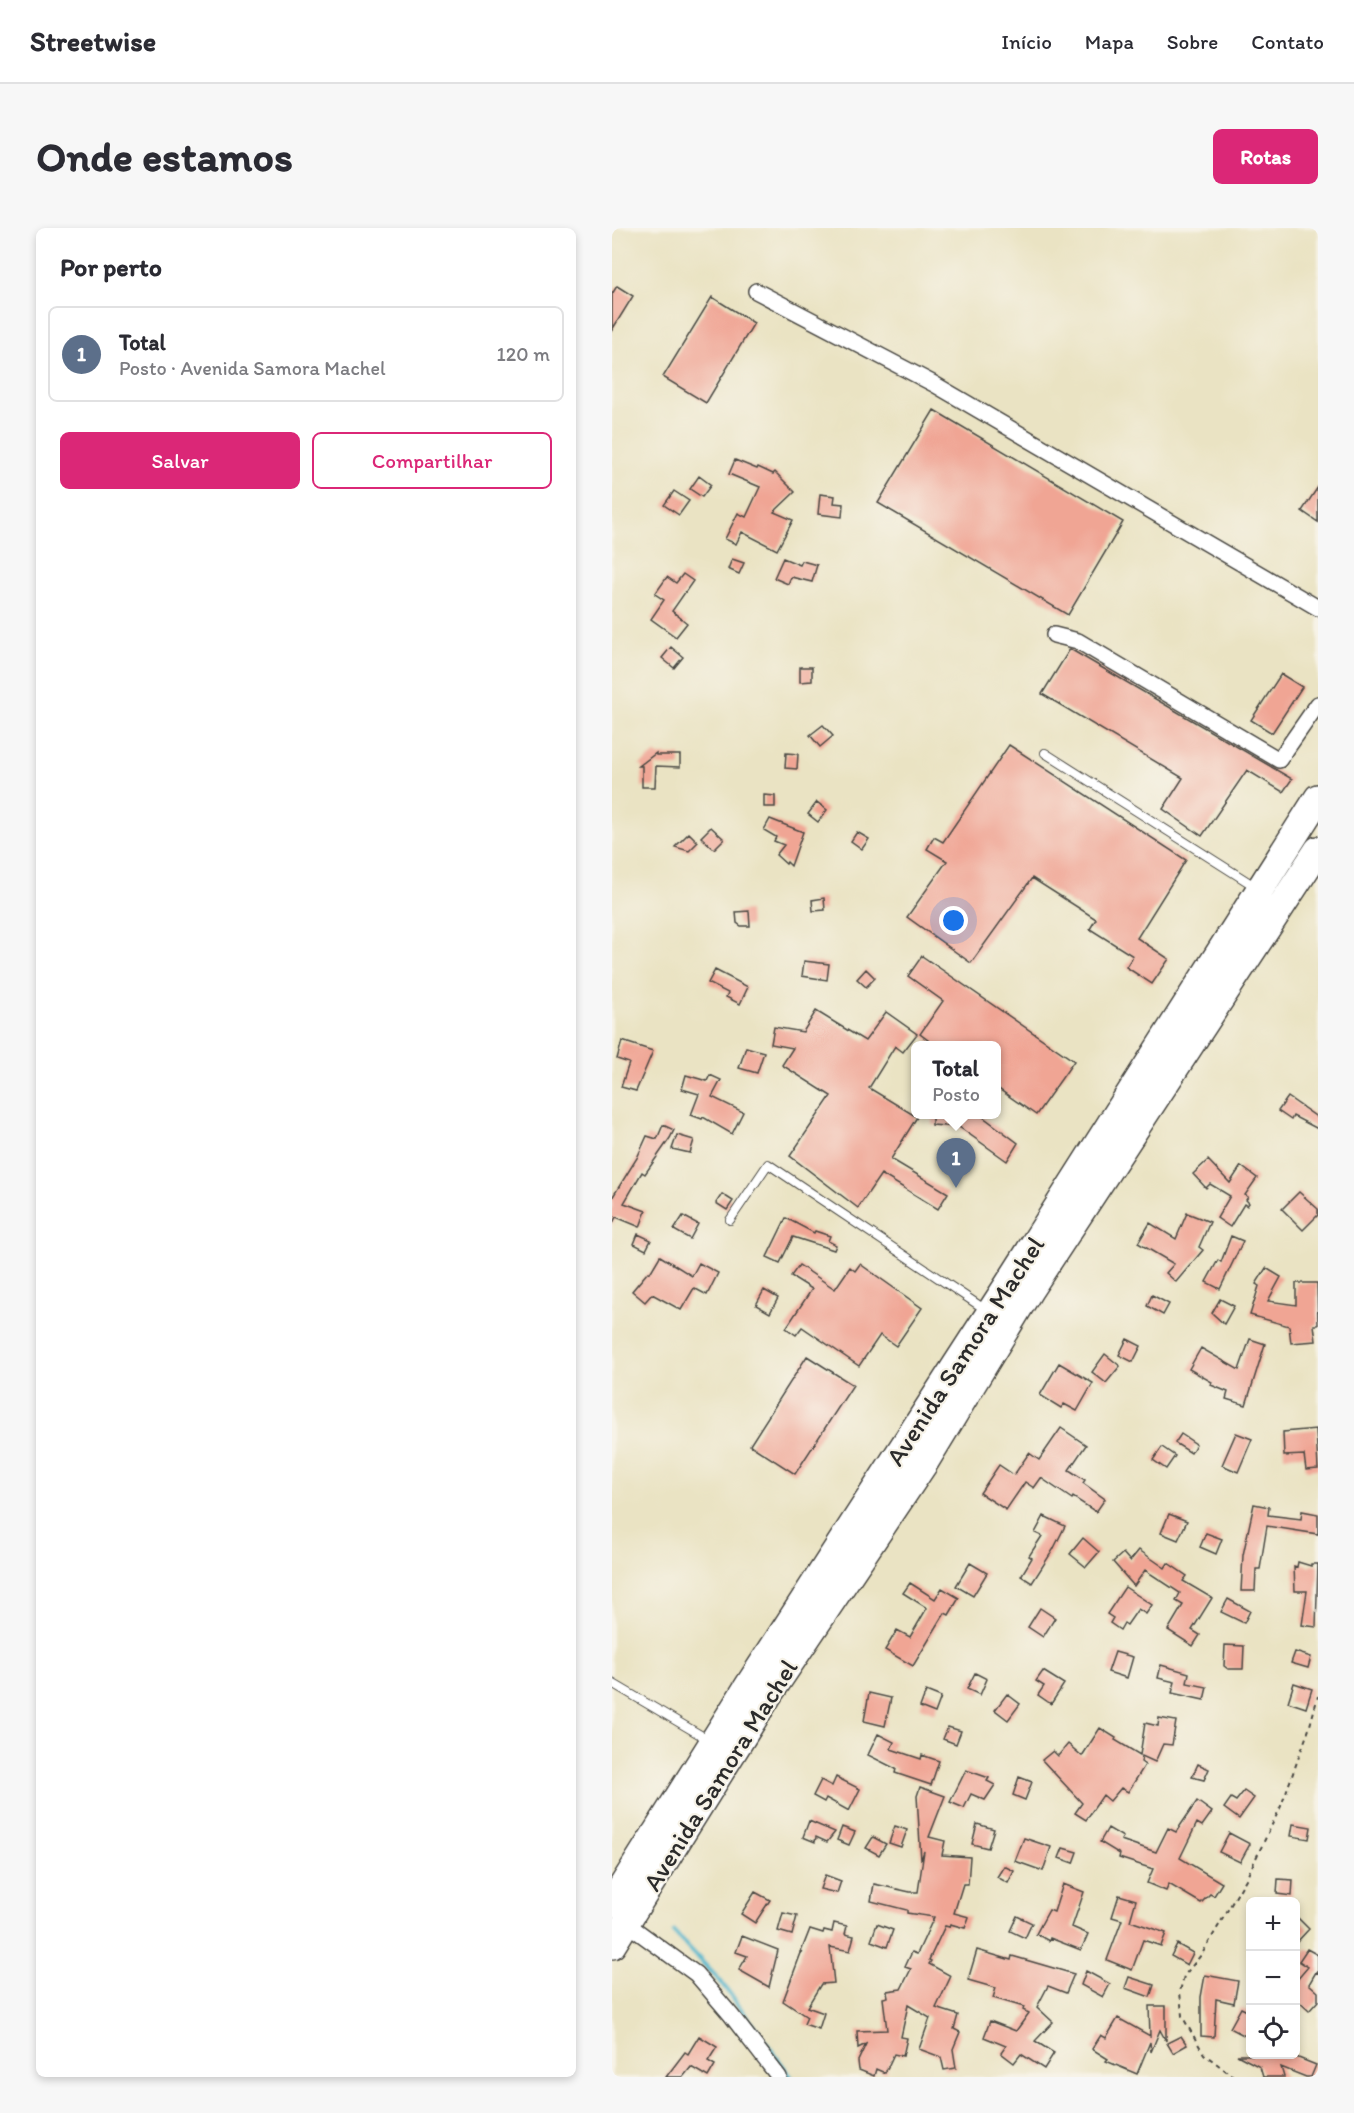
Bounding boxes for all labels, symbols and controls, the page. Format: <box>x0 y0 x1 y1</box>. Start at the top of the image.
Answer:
text: Streetwise <box>30 24 156 58</box>
text: Início <box>1001 29 1052 54</box>
text: Mapa <box>1085 29 1134 54</box>
text: Sobre <box>1167 29 1218 54</box>
text: Contato <box>1251 29 1324 54</box>
button: Rotas <box>1213 129 1318 184</box>
text: Onde estamos <box>36 131 293 182</box>
text: Por perto <box>60 251 162 283</box>
text: Total <box>119 329 166 356</box>
text: 1 <box>77 342 86 366</box>
text: 120 m <box>497 342 550 366</box>
text: Posto · Avenida Samora Machel <box>119 356 386 380</box>
button: Salvar <box>60 432 300 489</box>
button: Compartilhar <box>312 432 552 489</box>
your location <box>939 906 968 935</box>
popup <box>911 1041 1001 1119</box>
text: Total <box>932 1055 979 1082</box>
text: Posto <box>932 1082 980 1106</box>
pin: 1 <box>936 1138 976 1188</box>
street label: Avenida Samora Machel <box>879 1230 1051 1472</box>
street label: Avenida Samora Machel <box>636 1653 804 1897</box>
map controls <box>1246 1897 1300 2059</box>
button: + <box>1246 1897 1300 1951</box>
button: − <box>1246 1951 1300 2005</box>
button: locate <box>1246 2005 1300 2059</box>

